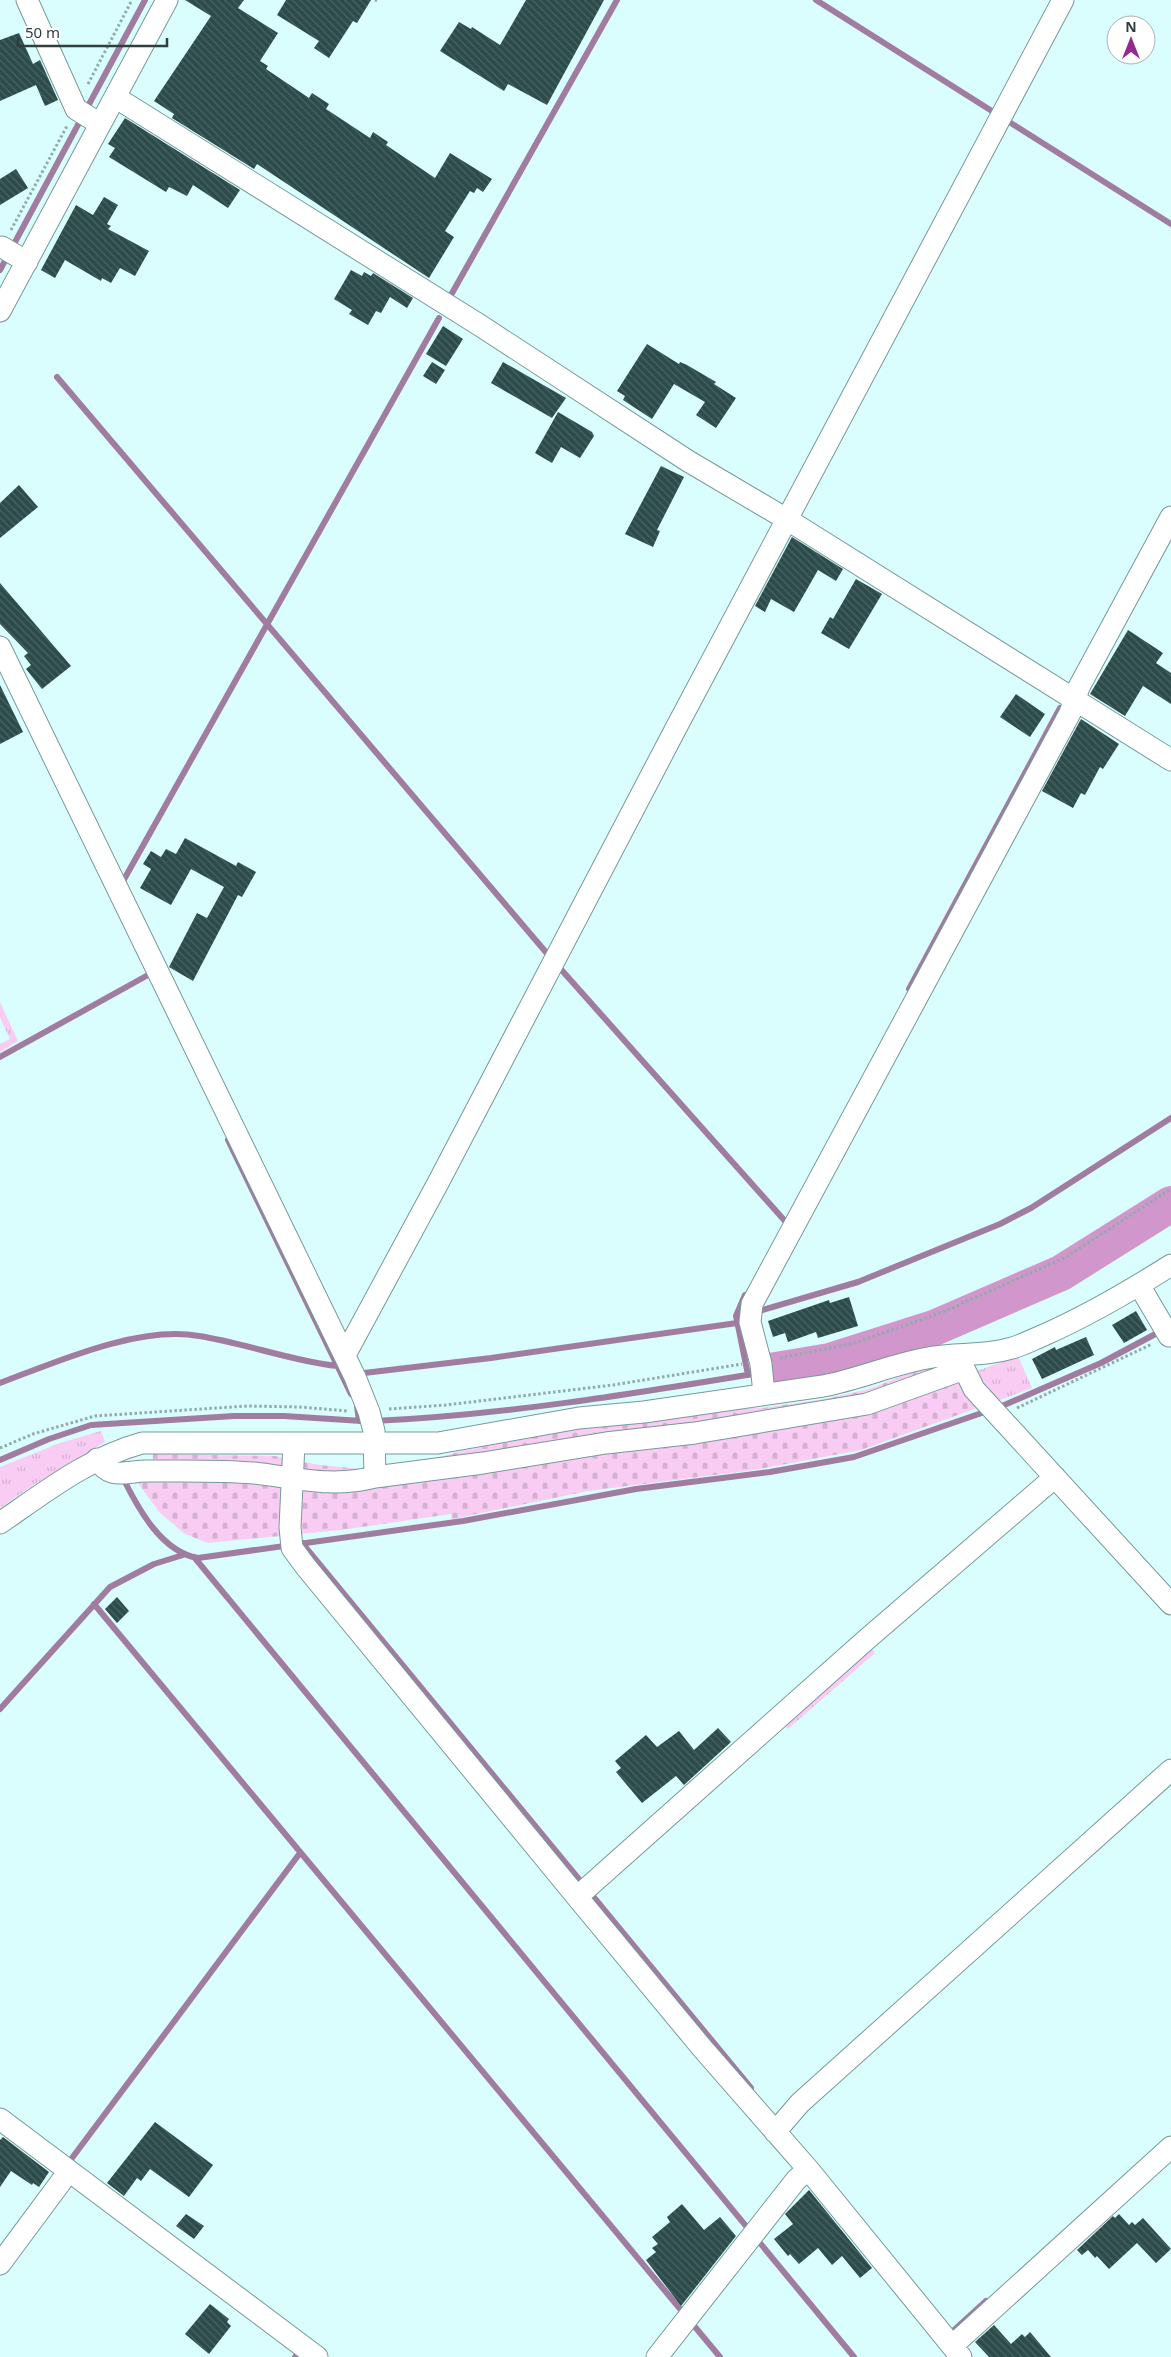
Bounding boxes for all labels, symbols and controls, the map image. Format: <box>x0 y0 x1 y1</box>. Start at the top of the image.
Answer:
scale bar <box>18 15 166 47</box>
north arrow <box>1106 15 1156 65</box>
text: N <box>1125 17 1137 36</box>
text: 50 m <box>25 22 60 42</box>

